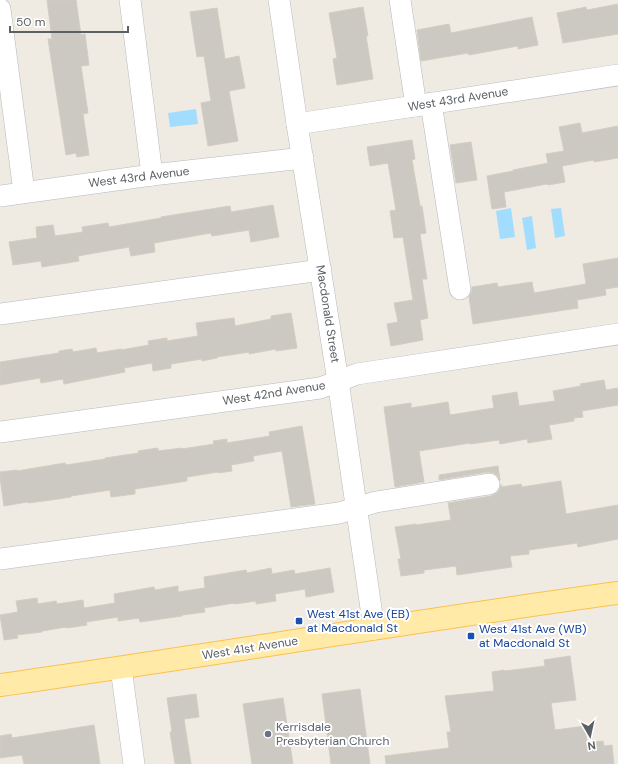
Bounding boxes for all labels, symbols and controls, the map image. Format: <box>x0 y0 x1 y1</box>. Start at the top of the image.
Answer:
scale bar <box>10 8 128 34</box>
text: 50 m <box>16 14 45 30</box>
street label: West 43rd Avenue <box>407 83 510 115</box>
street label: West 43rd Avenue <box>88 163 191 191</box>
street label: Macdonald Street <box>312 264 344 364</box>
street label: West 42nd Avenue <box>221 377 327 409</box>
place label: West 41st Ave (EB) at Macdonald St <box>307 606 410 636</box>
marker: West 41st Ave (EB) at Macdonald St <box>294 616 304 626</box>
place label: West 41st Ave (WB) at Macdonald St <box>479 621 586 651</box>
marker: West 41st Ave (WB) at Macdonald St <box>466 631 476 641</box>
street label: West 41st Avenue <box>201 632 299 663</box>
north arrow <box>570 716 610 756</box>
place label: Kerrisdale Presbyterian Church <box>276 719 389 749</box>
marker: Kerrisdale Presbyterian Church <box>263 729 273 739</box>
text: N <box>587 738 597 753</box>

